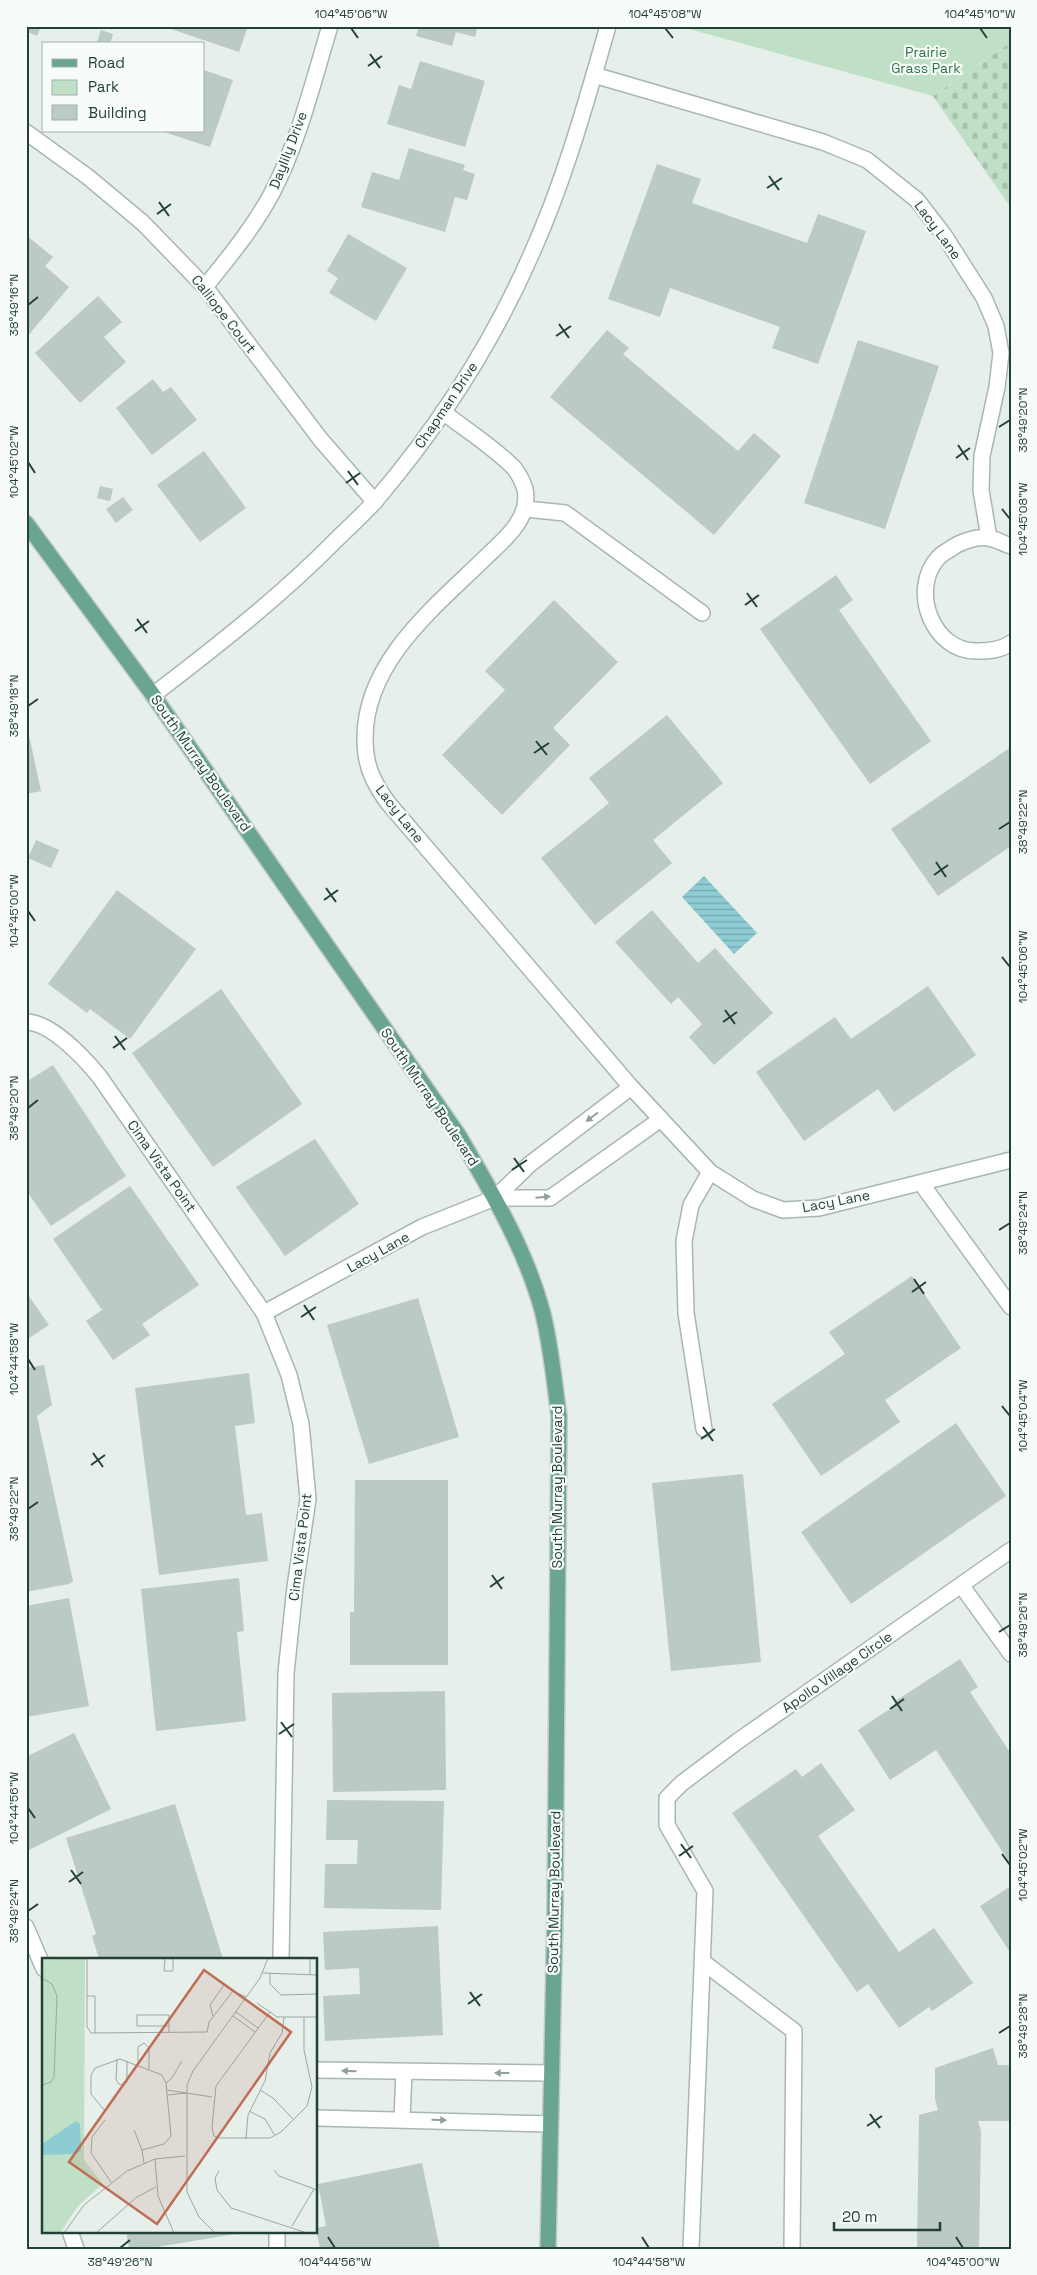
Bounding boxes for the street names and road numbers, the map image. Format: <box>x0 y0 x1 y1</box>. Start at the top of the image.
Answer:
street label: Daylily Drive <box>265 109 311 191</box>
street label: Lacy Lane <box>911 197 965 263</box>
street label: Calliope Court <box>188 271 260 357</box>
street label: Chapman Drive <box>410 358 482 452</box>
street label: South Murray Boulevard <box>147 691 255 835</box>
street label: Lacy Lane <box>372 781 428 847</box>
street label: South Murray Boulevard <box>377 1024 483 1170</box>
street label: Cima Vista Point <box>124 1116 200 1216</box>
street label: Lacy Lane <box>801 1186 871 1216</box>
street label: Lacy Lane <box>344 1227 412 1277</box>
street label: South Murray Boulevard <box>548 1406 566 1568</box>
street label: Cima Vista Point <box>284 1492 316 1602</box>
street label: Apollo Village Circle <box>778 1627 896 1717</box>
street label: South Murray Boulevard <box>544 1810 564 1974</box>

